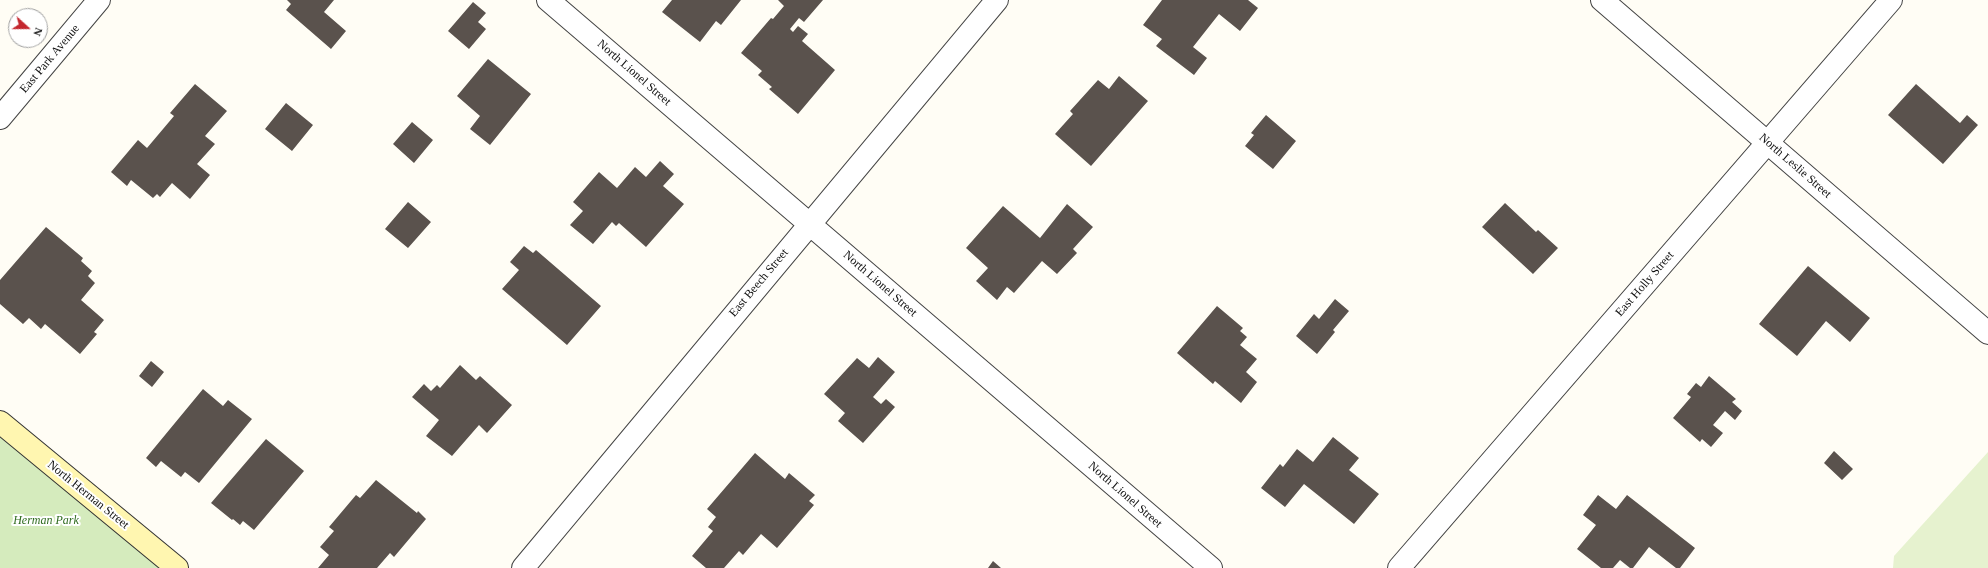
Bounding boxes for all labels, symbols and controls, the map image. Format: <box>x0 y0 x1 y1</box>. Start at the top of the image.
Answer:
north arrow <box>8 8 48 48</box>
street label: East Park Avenue <box>17 22 83 96</box>
text: N <box>31 26 45 38</box>
street label: North Lionel Street <box>594 37 674 109</box>
street label: North Leslie Street <box>1756 131 1834 201</box>
street label: East Beech Street <box>726 246 792 320</box>
street label: North Lionel Street <box>840 248 920 320</box>
street label: East Holly Street <box>1613 248 1677 320</box>
street label: North Herman Street <box>44 458 132 532</box>
street label: North Lionel Street <box>1085 459 1165 531</box>
park label: Herman Park <box>13 514 79 528</box>

